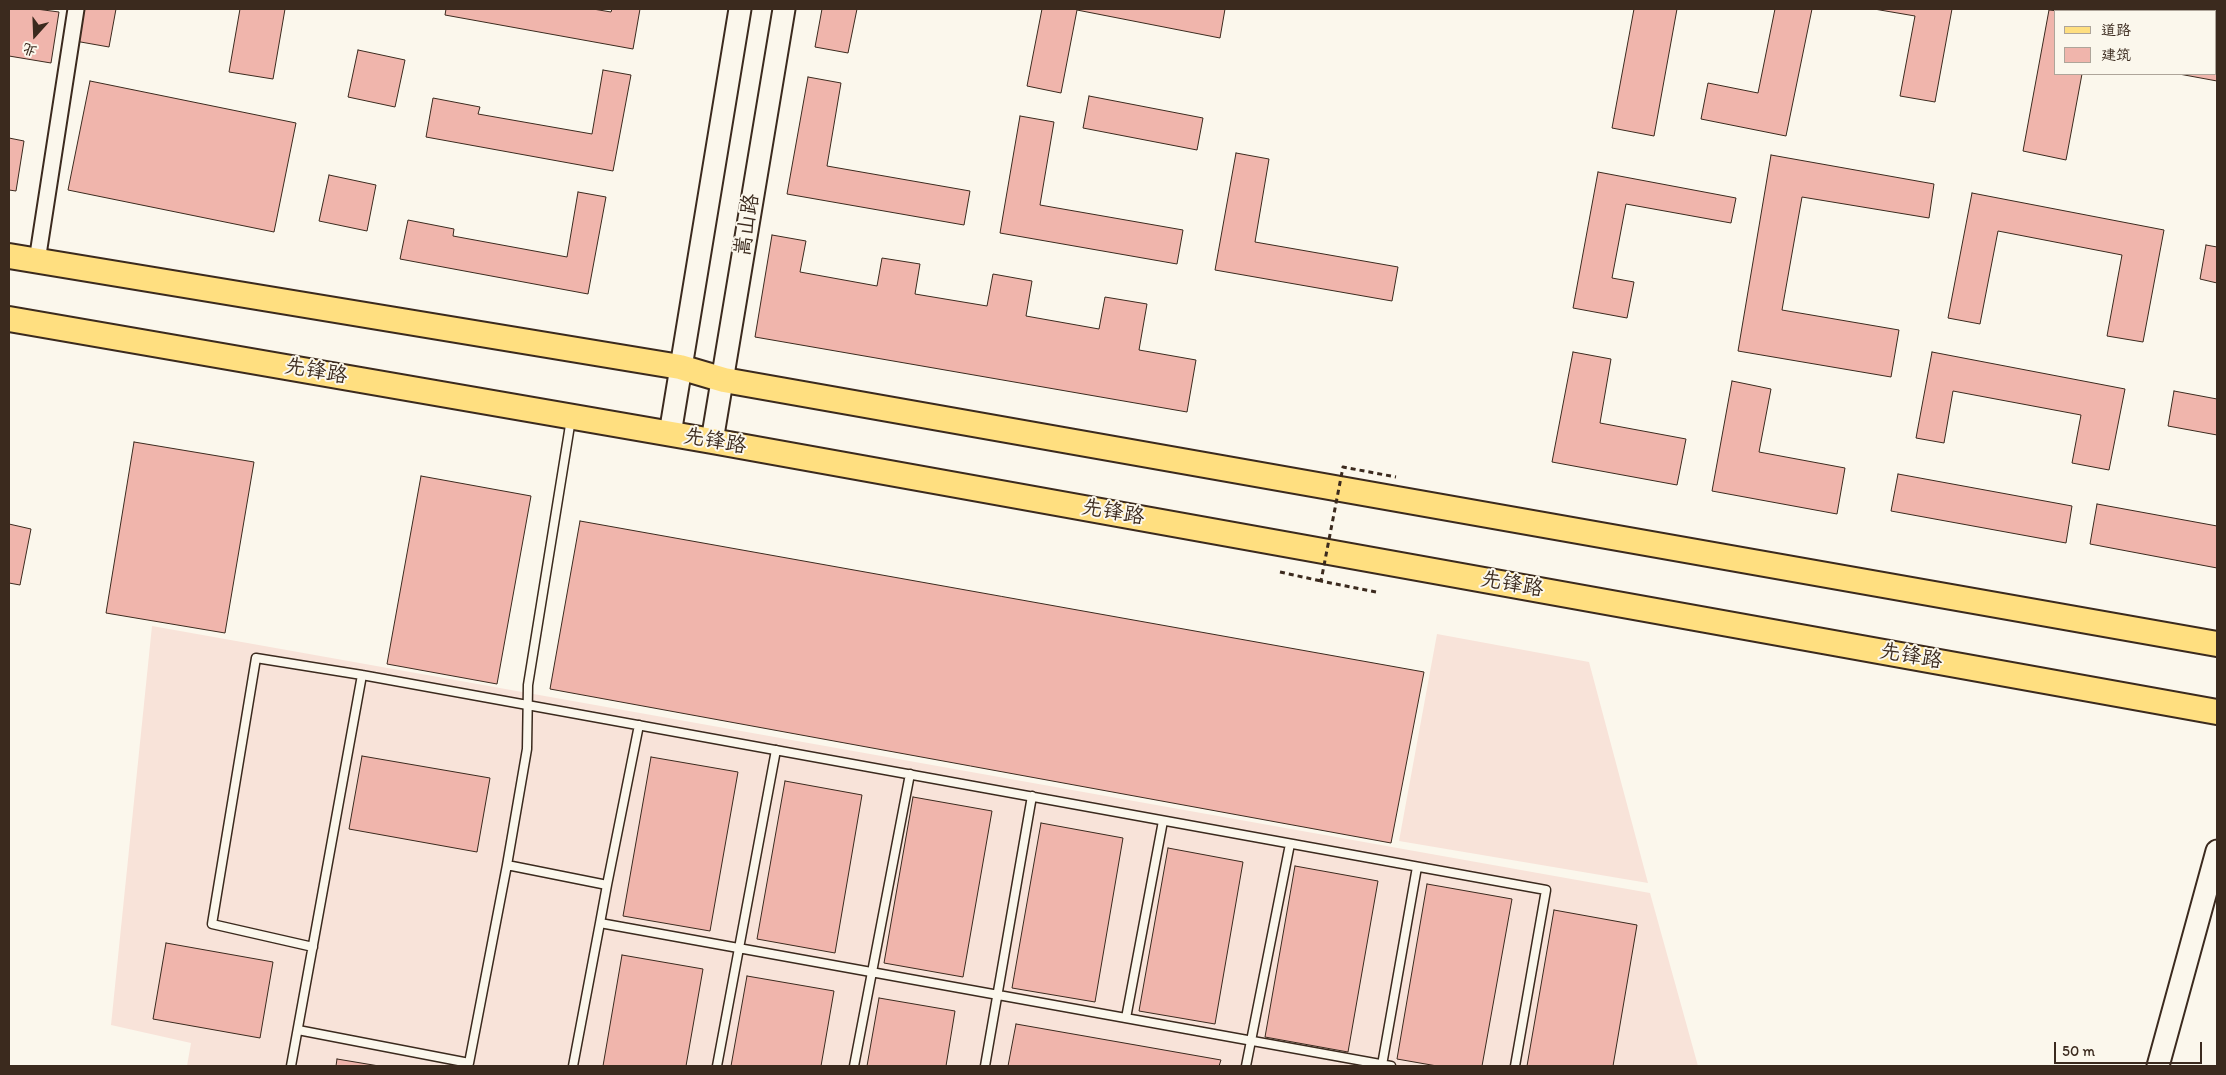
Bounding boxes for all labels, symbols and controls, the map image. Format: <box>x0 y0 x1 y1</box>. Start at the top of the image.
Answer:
north arrow <box>10 10 60 60</box>
legend <box>2054 10 2216 75</box>
text: 道路 <box>2101 21 2131 39</box>
text: 北 <box>20 39 39 60</box>
text: 建筑 <box>2101 46 2131 64</box>
street label: 嵩山路 <box>731 192 765 258</box>
street label: 先锋路 <box>283 354 349 390</box>
street label: 先锋路 <box>682 424 748 460</box>
street label: 先锋路 <box>1080 495 1146 531</box>
street label: 先锋路 <box>1479 567 1545 603</box>
street label: 先锋路 <box>1878 639 1944 675</box>
scale bar <box>2056 1032 2204 1064</box>
text: 50 m <box>2062 1042 2095 1060</box>

